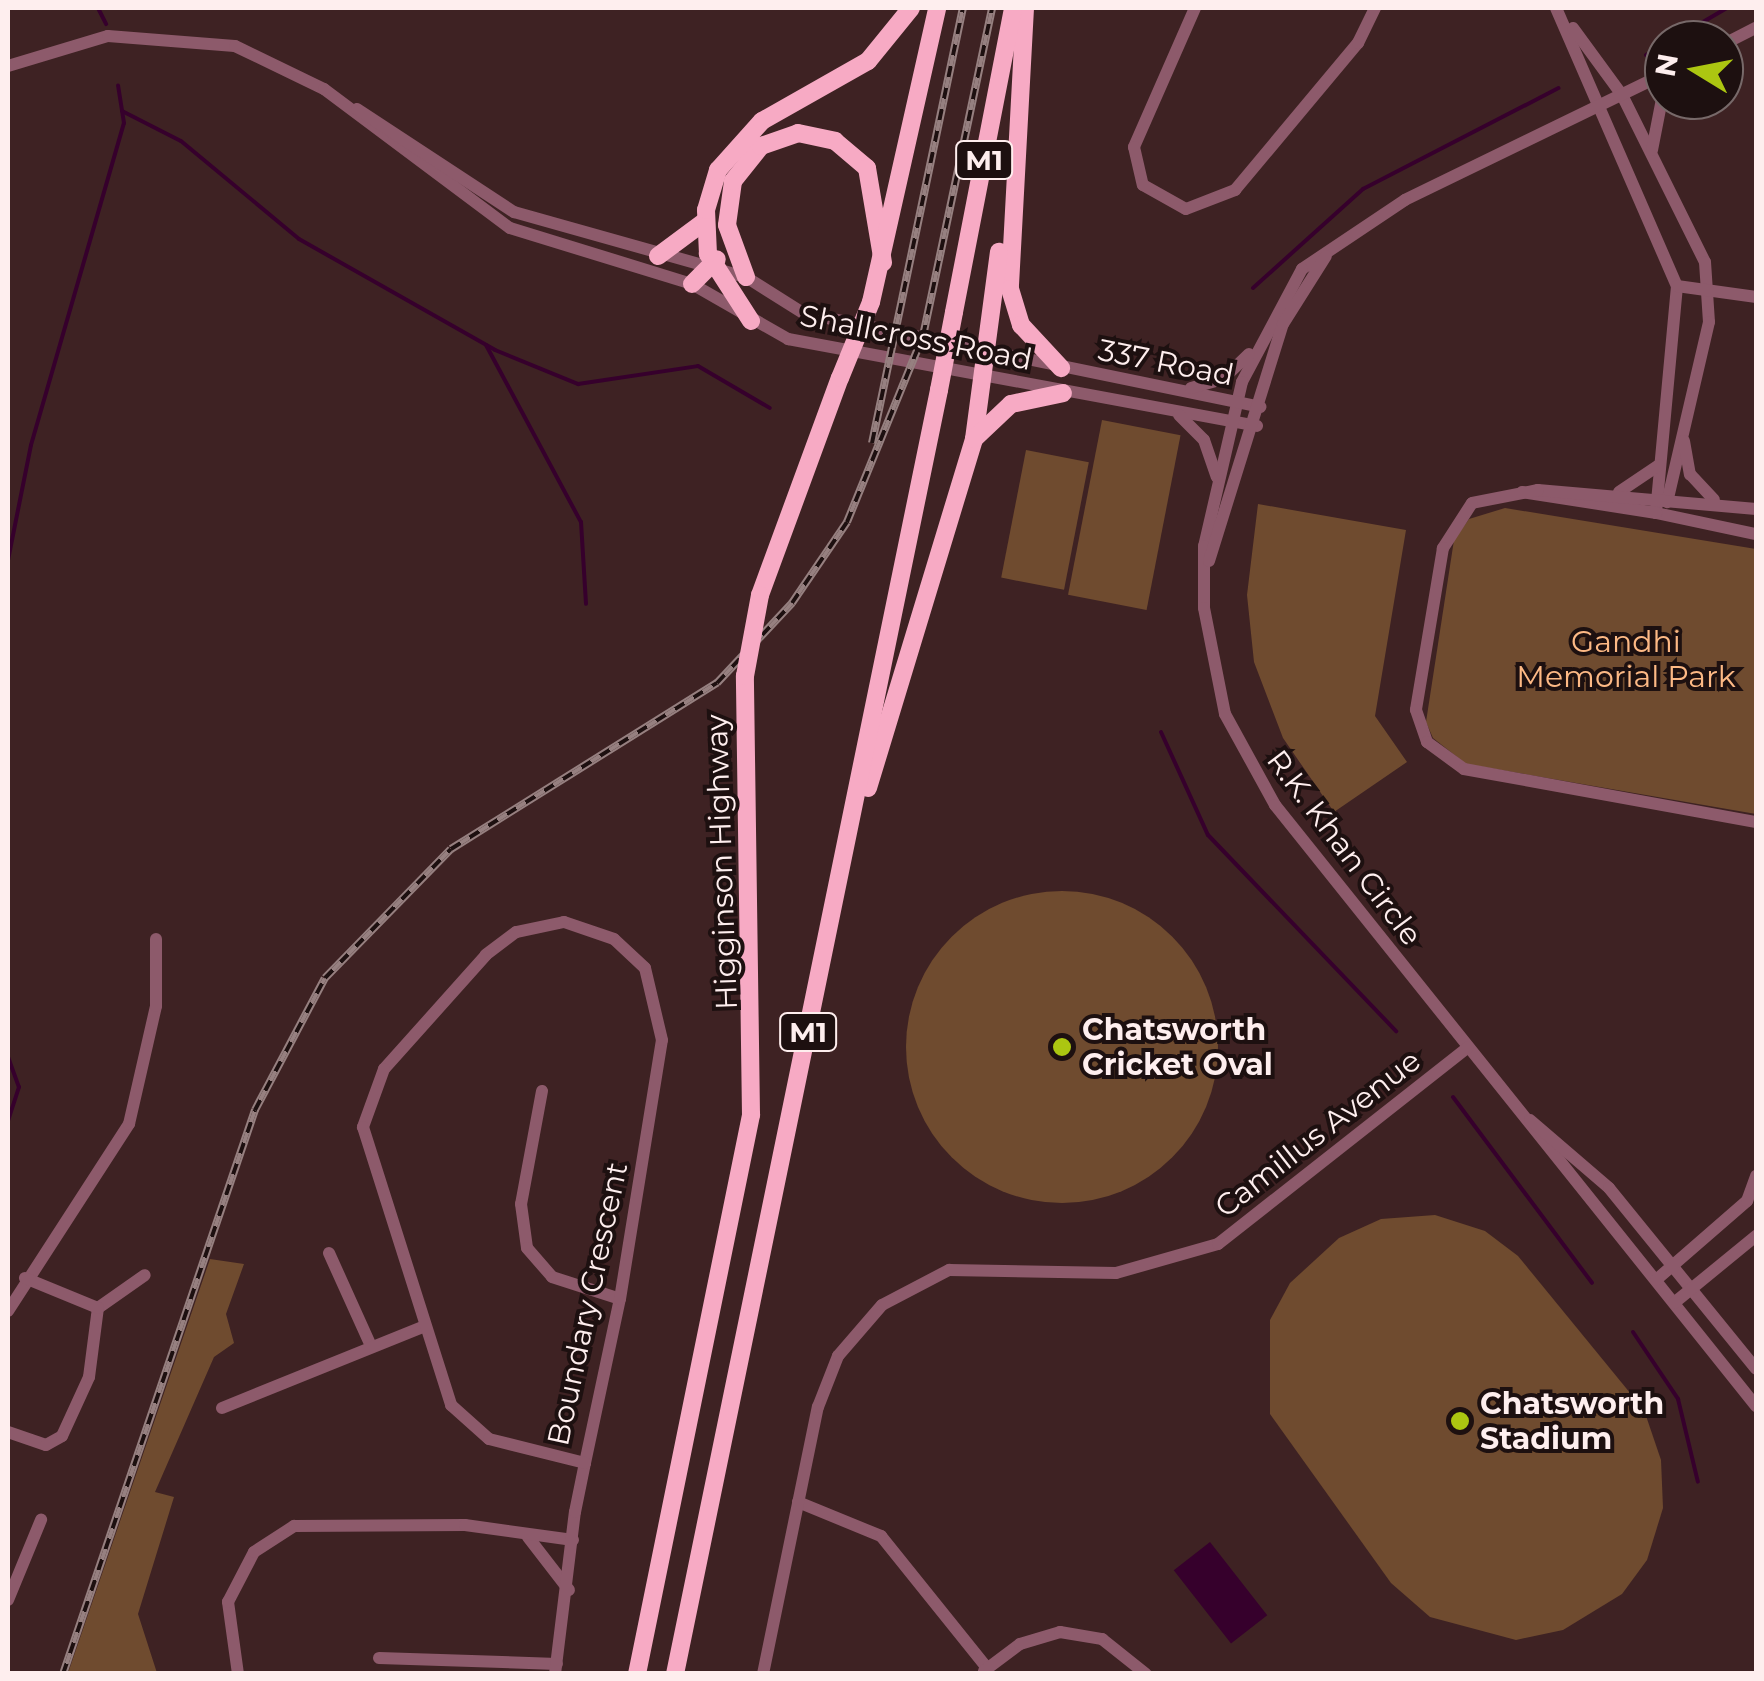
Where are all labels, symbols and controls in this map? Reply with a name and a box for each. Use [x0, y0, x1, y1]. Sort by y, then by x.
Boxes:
north arrow [1644, 20, 1744, 120]
text: N [1648, 51, 1685, 79]
road number: M1 [954, 137, 1014, 183]
street label: Shallcross Road [797, 298, 1035, 378]
street label: 337 Road [1095, 332, 1237, 394]
park label: Gandhi Memorial Park [1516, 624, 1736, 694]
street label: Higginson Highway [699, 714, 745, 1010]
street label: R.K. Khan Circle [1259, 743, 1429, 953]
road number: M1 [778, 1009, 838, 1055]
place label: Chatsworth Cricket Oval [1082, 1012, 1273, 1082]
marker: Chatsworth Cricket Oval [1051, 1036, 1073, 1058]
street label: Camillus Avenue [1208, 1043, 1428, 1225]
street label: Boundary Crescent [540, 1159, 636, 1449]
place label: Chatsworth Stadium [1480, 1386, 1664, 1456]
marker: Chatsworth Stadium [1449, 1410, 1471, 1432]

